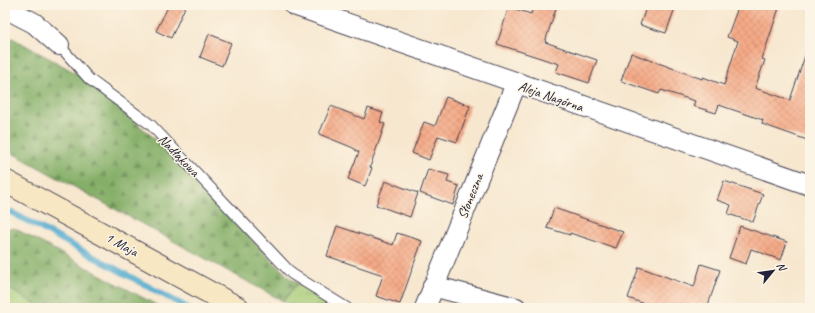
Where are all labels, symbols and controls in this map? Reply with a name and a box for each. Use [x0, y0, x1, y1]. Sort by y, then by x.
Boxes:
street label: Aleja Nagórna [516, 77, 586, 116]
street label: Nadłąkowa [154, 131, 204, 181]
street label: Słoneczna [454, 170, 488, 221]
street label: 1 Maja [103, 229, 142, 261]
north arrow [753, 251, 793, 291]
text: N [774, 260, 791, 274]

